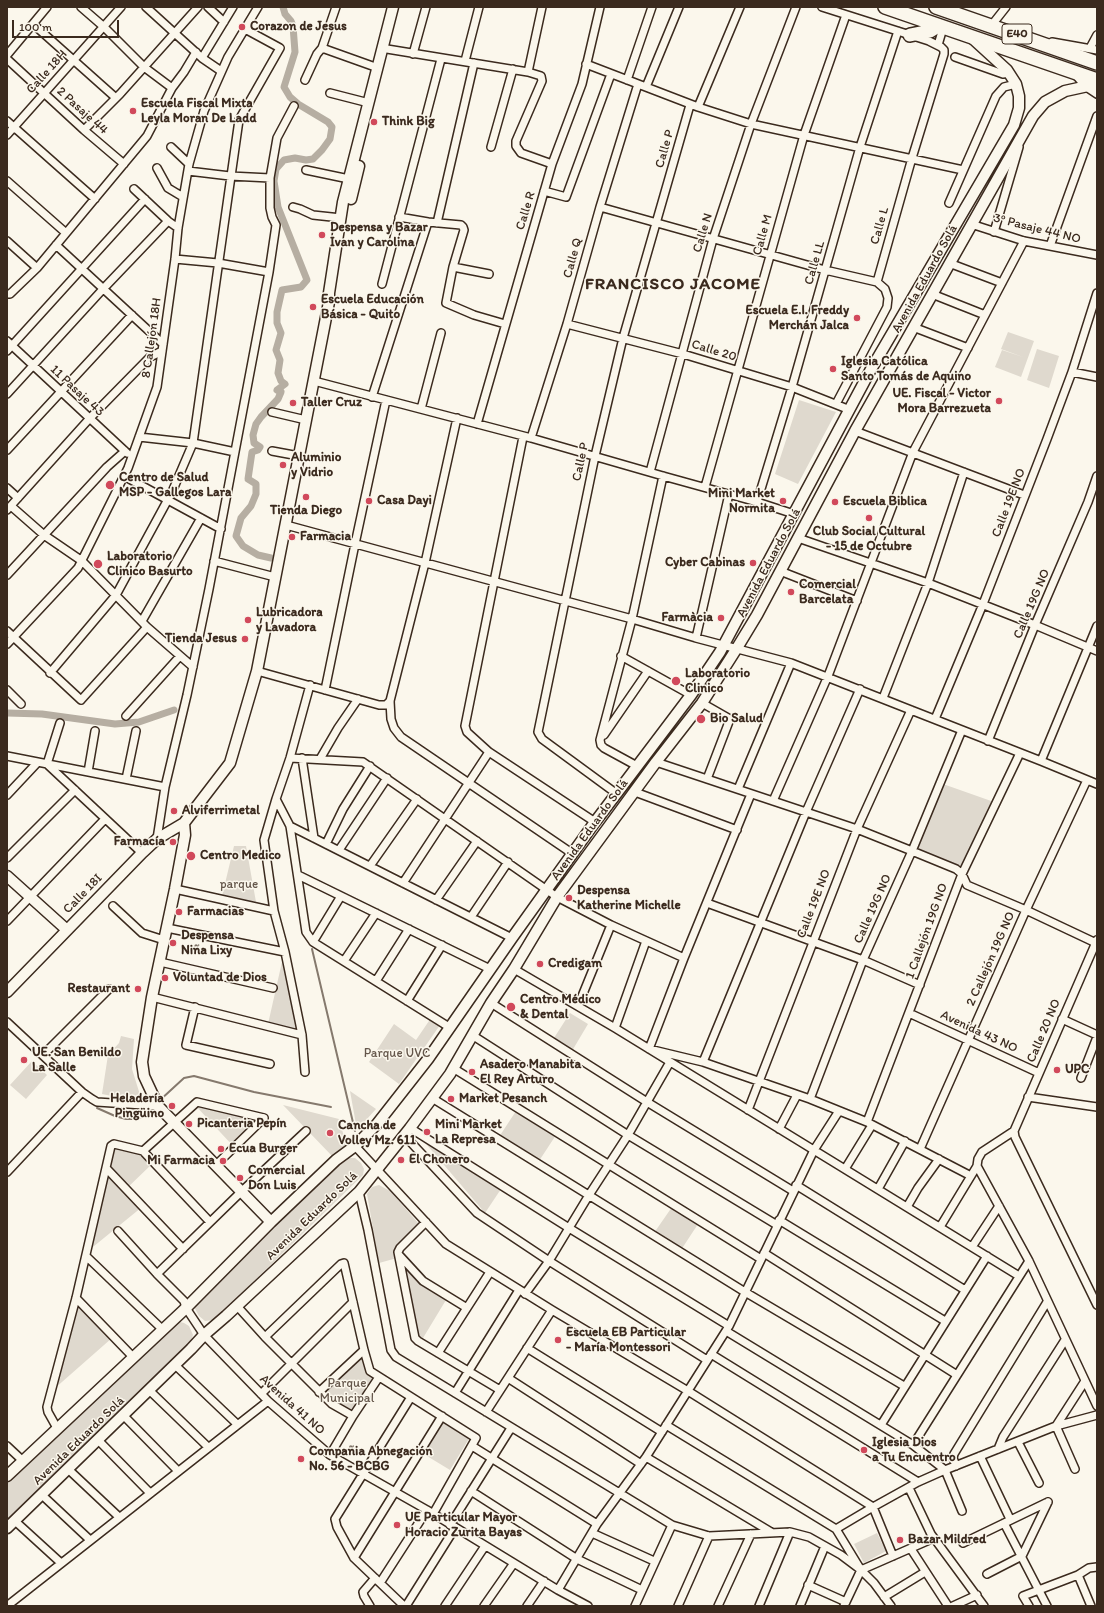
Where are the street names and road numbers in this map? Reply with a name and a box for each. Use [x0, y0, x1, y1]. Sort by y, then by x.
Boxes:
road number: E40 [1002, 24, 1032, 44]
street label: Calle 18H [23, 47, 71, 97]
street label: 2 Pasaje 44 [53, 84, 111, 138]
street label: Calle P [652, 128, 678, 170]
street label: Calle R [513, 190, 539, 232]
street label: Calle L [867, 206, 893, 246]
street label: Calle N [690, 211, 716, 255]
street label: 3º Pasaje 44 NO [992, 211, 1082, 247]
street label: Calle M [750, 213, 776, 257]
street label: Avenida Eduardo Solá [889, 222, 961, 336]
street label: Calle Q [560, 236, 586, 280]
street label: Calle LL [801, 239, 829, 287]
street label: 8 Callejón 18H [139, 297, 165, 379]
street label: Calle 20 [690, 337, 738, 365]
street label: 11 Pasaje 43 [47, 362, 107, 420]
street label: Calle P [569, 441, 593, 483]
street label: Calle 19E NO [989, 466, 1029, 540]
street label: Avenida Eduardo Solá [734, 506, 804, 620]
street label: Calle 19G NO [1010, 567, 1054, 641]
street label: Avenida Eduardo Solá [548, 776, 632, 884]
street label: Calle 19E NO [794, 867, 834, 941]
street label: Calle 18I [60, 871, 106, 917]
street label: Calle 19G NO [851, 872, 895, 946]
street label: 1 Callejón 19G NO [902, 881, 952, 981]
street label: 2 Callejón 19G NO [963, 909, 1019, 1009]
street label: Calle 20 NO [1024, 997, 1064, 1065]
street label: Avenida 43 NO [938, 1007, 1020, 1057]
street label: Avenida Eduardo Solá [263, 1168, 361, 1264]
street label: Avenida 41 NO [256, 1372, 328, 1438]
street label: Avenida Eduardo Solá [30, 1393, 128, 1489]

